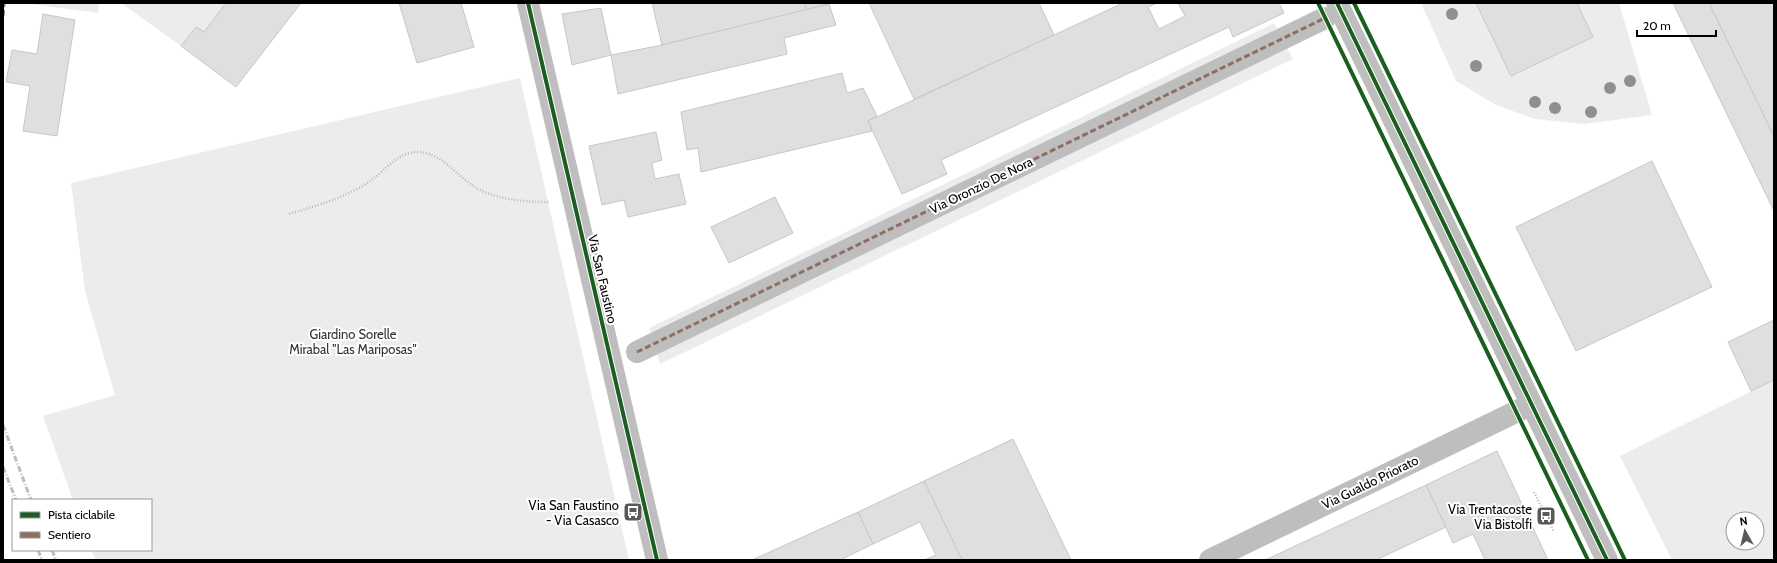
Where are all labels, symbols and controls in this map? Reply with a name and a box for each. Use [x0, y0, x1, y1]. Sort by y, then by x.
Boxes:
scale bar [1637, 12, 1716, 38]
text: 20 m [1643, 18, 1671, 33]
street label: Via Oronzio De Nora [927, 153, 1036, 217]
street label: Via San Faustino [585, 233, 621, 325]
park label: Giardino Sorelle Mirabal "Las Mariposas" [289, 326, 417, 357]
street label: Via Gualdo Priorato [1319, 452, 1421, 512]
place label: Via San Faustino - Via Casasco [529, 497, 619, 528]
legend [12, 499, 152, 551]
bus stop icon: Via San Faustino - Via Casasco [622, 501, 644, 523]
place label: Via Trentacoste Via Bistolfi [1448, 501, 1532, 532]
bus stop icon: Via Trentacoste Via Bistolfi [1535, 505, 1557, 527]
text: Pista ciclabile [48, 507, 115, 522]
north arrow [1725, 511, 1765, 551]
text: N [1739, 514, 1748, 529]
text: Sentiero [48, 527, 91, 542]

